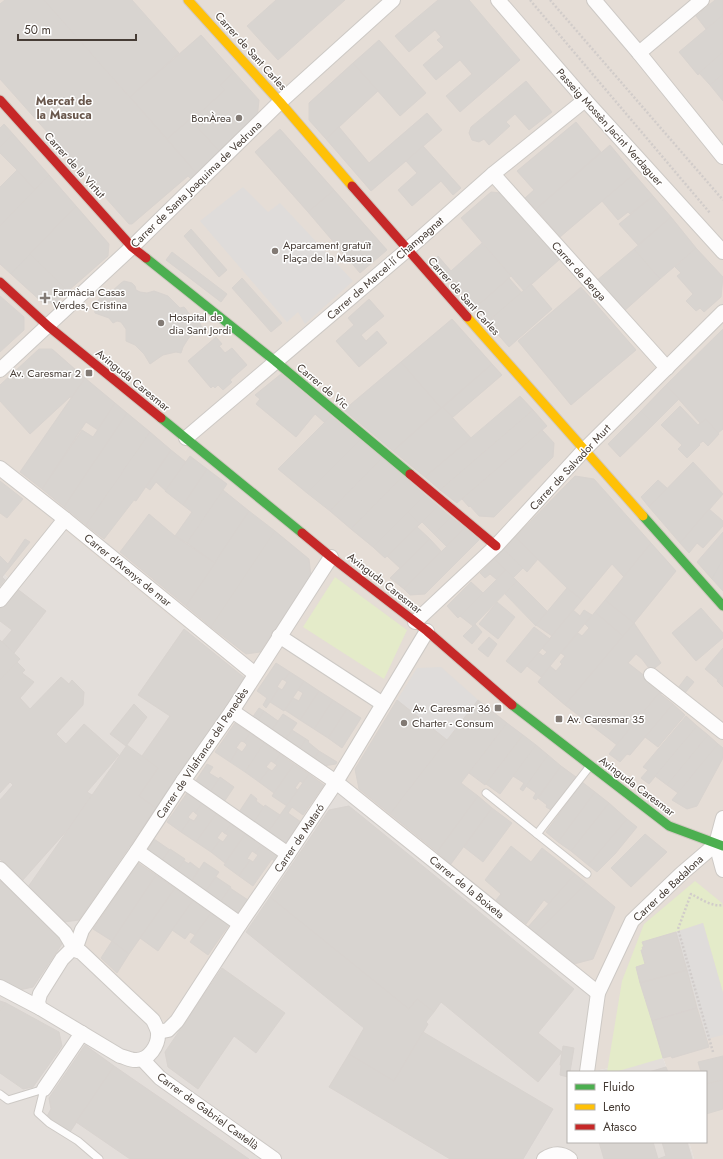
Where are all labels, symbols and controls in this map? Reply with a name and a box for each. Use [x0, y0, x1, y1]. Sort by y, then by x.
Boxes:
street label: Carrer de Sant Carles [211, 8, 291, 94]
scale bar [18, 16, 136, 42]
text: 50 m [24, 21, 51, 39]
street label: Passeig Mossèn Jacint Verdaguer [553, 65, 667, 189]
district label: Mercat de la Masuca [36, 92, 92, 124]
place label: BonÀrea [191, 110, 231, 126]
marker: BonÀrea [234, 113, 244, 123]
street label: Carrer de Santa Joaquima de Vedruna [127, 117, 265, 251]
street label: Carrer de la Virtut [41, 128, 109, 202]
street label: Carrer de Marcel·lí Champagnat [323, 212, 447, 323]
place label: Aparcament gratuït Plaça de la Masuca [283, 237, 372, 266]
street label: Carrer de Berga [548, 238, 610, 304]
marker: Aparcament gratuït Plaça de la Masuca [270, 246, 280, 256]
street label: Carrer de Sant Carles [424, 253, 504, 339]
place label: Farmàcia Casas Verdes, Cristina [53, 284, 127, 313]
marker: Farmàcia Casas Verdes, Cristina [40, 293, 50, 303]
place label: Hospital de dia Sant Jordi [169, 309, 231, 338]
marker: Hospital de dia Sant Jordi [156, 318, 166, 328]
street label: Avinguda Caresmar [92, 345, 174, 415]
street label: Carrer de Vic [294, 359, 352, 413]
place label: Av. Caresmar 2 [10, 365, 81, 381]
marker: Av. Caresmar 2 [84, 368, 94, 378]
street label: Carrer de Salvador Murt [526, 420, 614, 514]
street label: Carrer d'Arenys de mar [81, 530, 175, 610]
street label: Avinguda Caresmar [344, 549, 426, 618]
street label: Carrer de Vilafranca del Penedès [152, 684, 252, 822]
place label: Av. Caresmar 36 [413, 700, 490, 716]
marker: Av. Caresmar 36 [493, 703, 503, 713]
place label: Av. Caresmar 35 [567, 711, 644, 727]
marker: Av. Caresmar 35 [554, 714, 564, 724]
place label: Charter - Consum [412, 715, 493, 731]
marker: Charter - Consum [399, 718, 409, 728]
street label: Avinguda Caresmar [596, 752, 678, 820]
street label: Carrer de Mataró [270, 800, 328, 876]
street label: Carrer de Badalona [629, 851, 707, 925]
street label: Carrer de la Boixeta [426, 852, 508, 922]
street label: Carrer de Gabriel Castellà [154, 1069, 262, 1153]
legend [567, 1071, 707, 1143]
text: Fluido [603, 1078, 635, 1096]
text: Lento [603, 1098, 631, 1116]
text: Atasco [603, 1118, 637, 1136]

